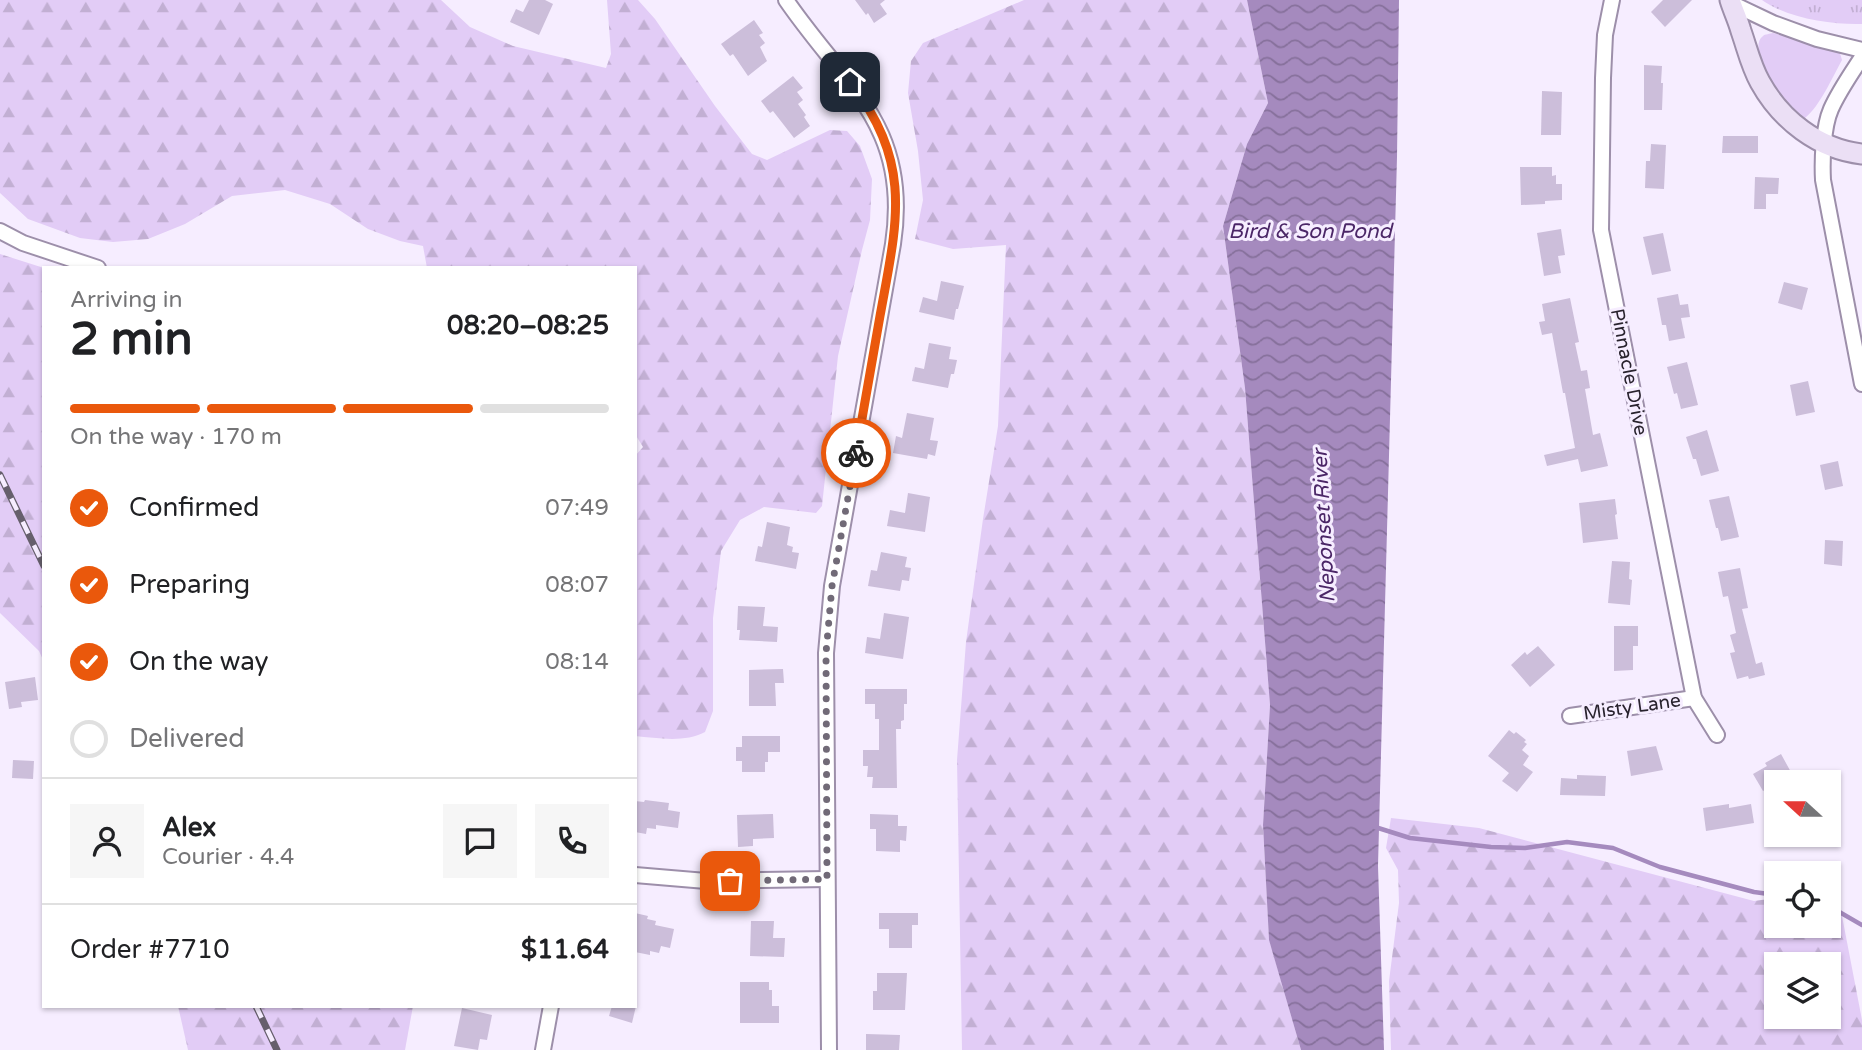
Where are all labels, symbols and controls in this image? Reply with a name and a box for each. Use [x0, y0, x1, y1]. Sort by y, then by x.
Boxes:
pin [820, 52, 880, 112]
icon: home [831, 63, 869, 101]
water label: Bird & Son Pond [1228, 219, 1394, 244]
text: Arriving in [70, 286, 183, 314]
street label: Pinnacle Drive [1606, 307, 1652, 437]
text: 08:20–08:25 [447, 310, 609, 341]
text: 2 min [70, 312, 193, 367]
courier [821, 418, 891, 488]
text: On the way · 170 m [70, 423, 282, 451]
icon: bike [837, 434, 875, 472]
water label: Neponset River [1307, 446, 1341, 603]
icon: check [70, 489, 108, 527]
text: Confirmed [129, 492, 259, 523]
text: 07:49 [545, 494, 609, 522]
icon: check [70, 566, 108, 604]
text: Preparing [129, 569, 250, 600]
text: 08:07 [545, 571, 609, 599]
icon: check [70, 643, 108, 681]
text: On the way [129, 646, 269, 677]
text: 08:14 [545, 648, 609, 676]
street label: Misty Lane [1582, 689, 1682, 725]
text: Delivered [129, 723, 245, 754]
north arrow [1764, 770, 1841, 847]
map controls [1764, 770, 1841, 1029]
button: person [70, 804, 144, 878]
button: chat [443, 804, 517, 878]
button: phone [535, 804, 609, 878]
text: Alex [162, 812, 216, 843]
text: Courier · 4.4 [162, 843, 294, 871]
pin [700, 851, 760, 911]
button: locate [1764, 861, 1841, 938]
icon: bag [711, 862, 749, 900]
text: Order #7710 [70, 934, 230, 965]
text: $11.64 [521, 934, 609, 965]
button: layers [1764, 952, 1841, 1029]

